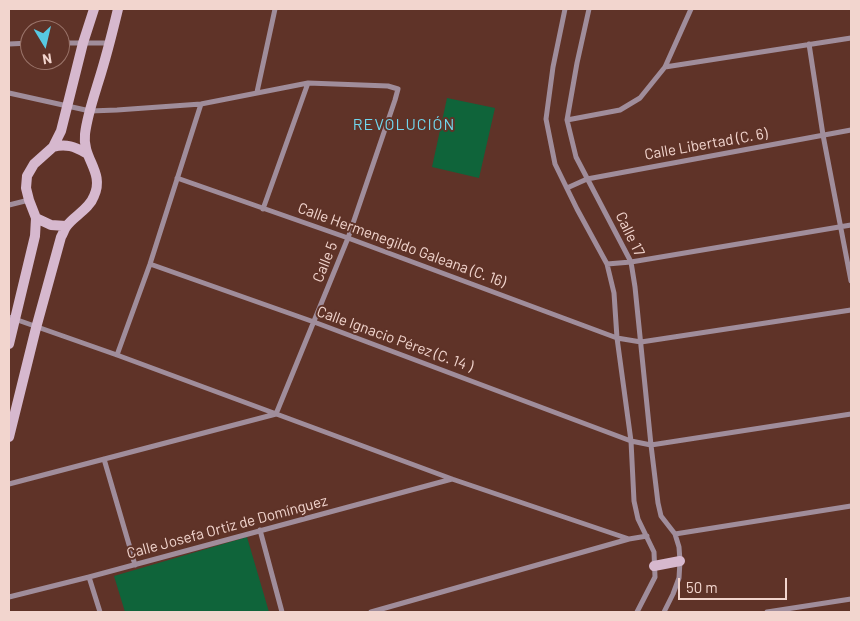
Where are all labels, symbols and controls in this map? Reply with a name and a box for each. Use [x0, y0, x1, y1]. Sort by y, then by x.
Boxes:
north arrow [20, 20, 70, 70]
text: N [41, 50, 53, 68]
district label: REVOLUCIÓN [351, 115, 457, 135]
street label: Calle Libertad (C. 6) [643, 124, 769, 164]
street label: Calle Hermenegildo Galeana (C. 16) [295, 199, 509, 291]
street label: Calle 17 [612, 209, 648, 259]
street label: Calle 5 [309, 239, 341, 285]
street label: Calle Ignacio Pérez (C. 14 ) [314, 302, 476, 376]
street label: Calle Josefa Ortiz de Domínguez [125, 491, 329, 563]
scale bar [680, 568, 789, 600]
text: 50 m [686, 578, 718, 596]

